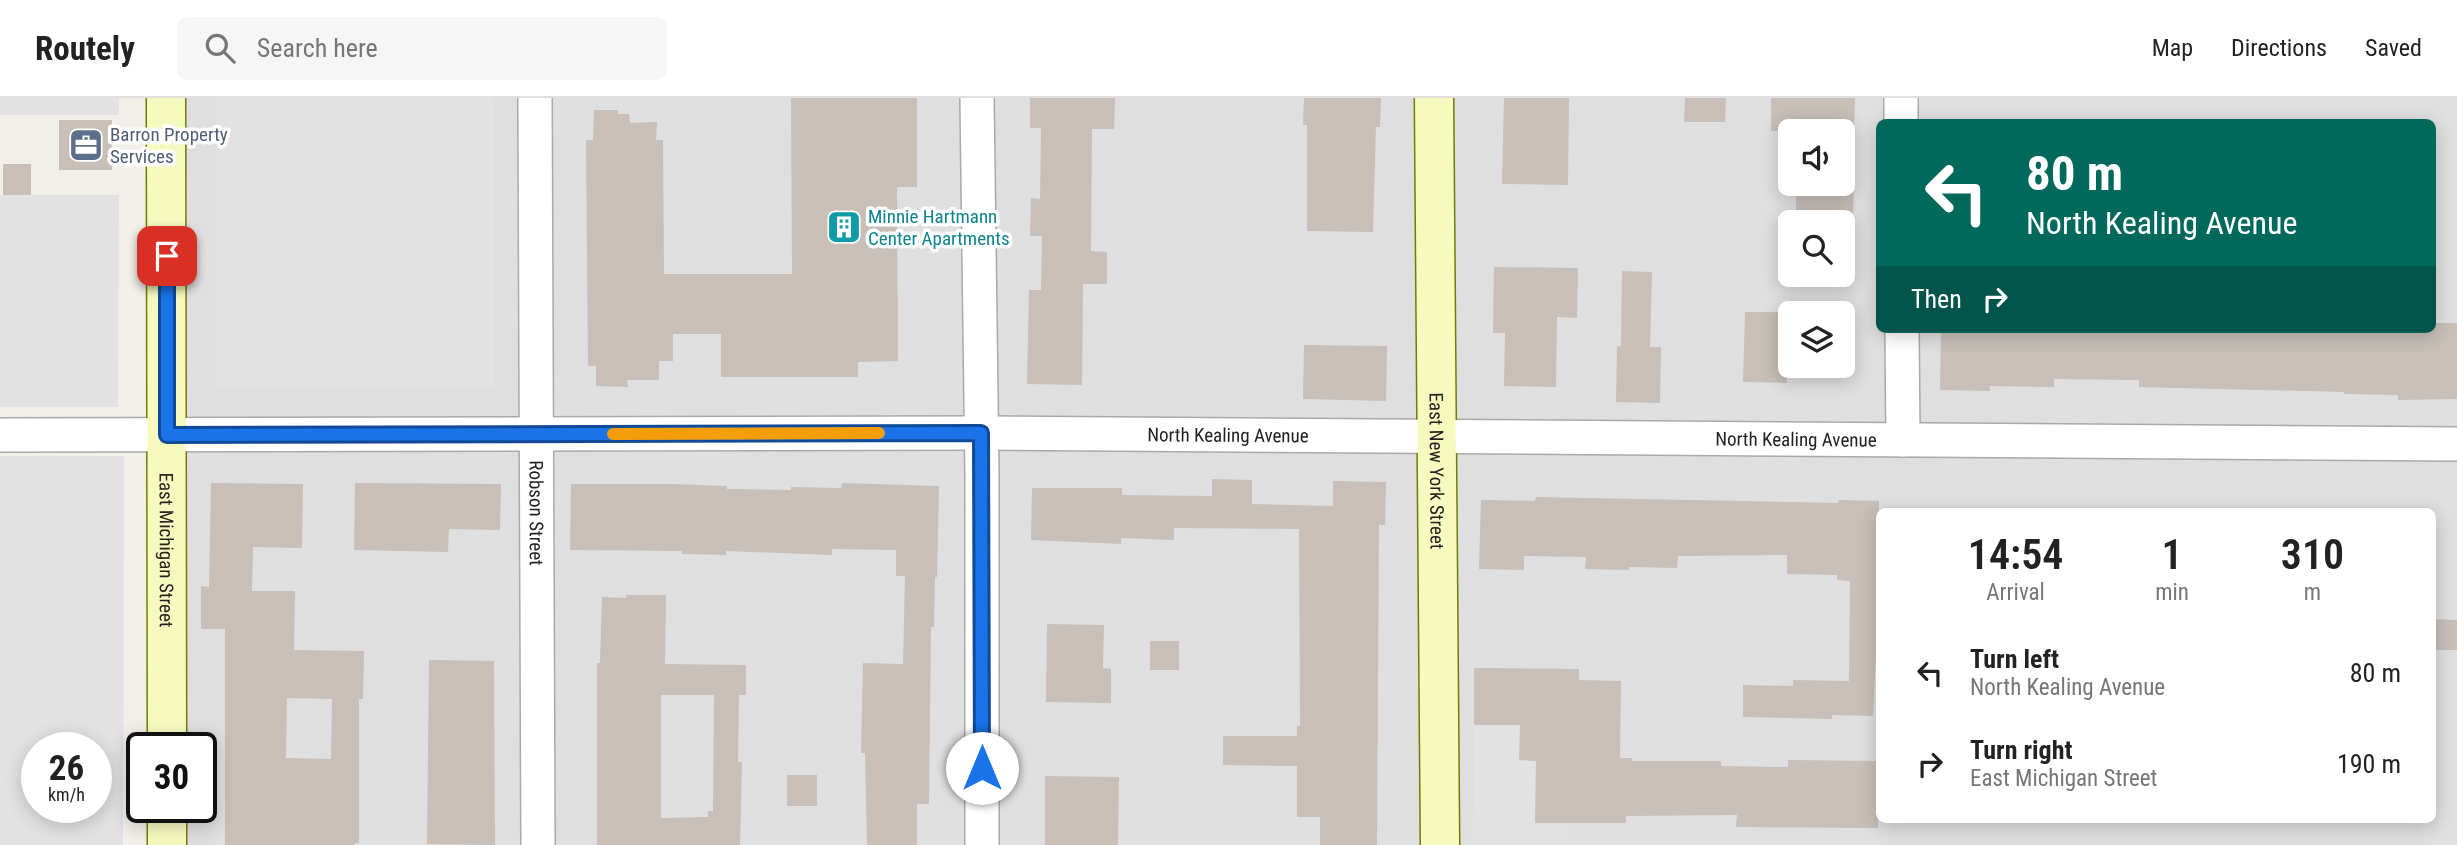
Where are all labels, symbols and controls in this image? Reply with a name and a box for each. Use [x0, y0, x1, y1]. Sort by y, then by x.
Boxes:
search box [177, 17, 667, 80]
text: Routely [35, 29, 135, 68]
icon: search [201, 29, 239, 67]
text: Search here [257, 33, 378, 63]
text: Map [2152, 34, 2193, 62]
text: Directions [2231, 34, 2327, 62]
text: Saved [2365, 34, 2422, 62]
map controls [1778, 119, 1855, 378]
button: sound [1778, 119, 1855, 196]
place label: Barron Property Services [110, 123, 228, 168]
office icon: Barron Property Services [67, 126, 105, 164]
text: 80 m [2026, 145, 2123, 202]
icon: left [1911, 147, 2002, 238]
text: North Kealing Avenue [2026, 204, 2298, 242]
place label: Minnie Hartmann Center Apartments [868, 205, 1010, 250]
building icon: Minnie Hartmann Center Apartments [825, 208, 863, 246]
button: search [1778, 210, 1855, 287]
pin [137, 226, 197, 286]
icon: arrive [148, 237, 186, 275]
icon: right [1976, 280, 2014, 318]
text: Then [1911, 284, 1962, 314]
button: layers [1778, 301, 1855, 378]
street label: East New York Street [1425, 392, 1449, 550]
street label: North Kealing Avenue [1147, 423, 1309, 447]
street label: North Kealing Avenue [1715, 427, 1877, 451]
street label: Robson Street [525, 460, 548, 566]
street label: East Michigan Street [155, 473, 178, 627]
text: 14:54 [1968, 530, 2063, 579]
text: 1 [2162, 530, 2183, 579]
text: 310 [2281, 530, 2344, 579]
text: Arrival [1986, 579, 2045, 606]
text: min [2155, 579, 2189, 606]
text: m [2304, 579, 2321, 606]
text: Turn left [1970, 644, 2059, 674]
icon: left [1911, 654, 1949, 692]
text: 80 m [2350, 658, 2401, 688]
text: North Kealing Avenue [1970, 674, 2165, 701]
position arrow [945, 731, 1019, 805]
speed limit sign: 30 [126, 732, 217, 823]
text: Turn right [1970, 735, 2072, 765]
icon: right [1911, 745, 1949, 783]
text: 26 [49, 748, 84, 789]
text: 190 m [2337, 749, 2401, 779]
text: East Michigan Street [1970, 765, 2157, 792]
text: km/h [48, 784, 85, 805]

